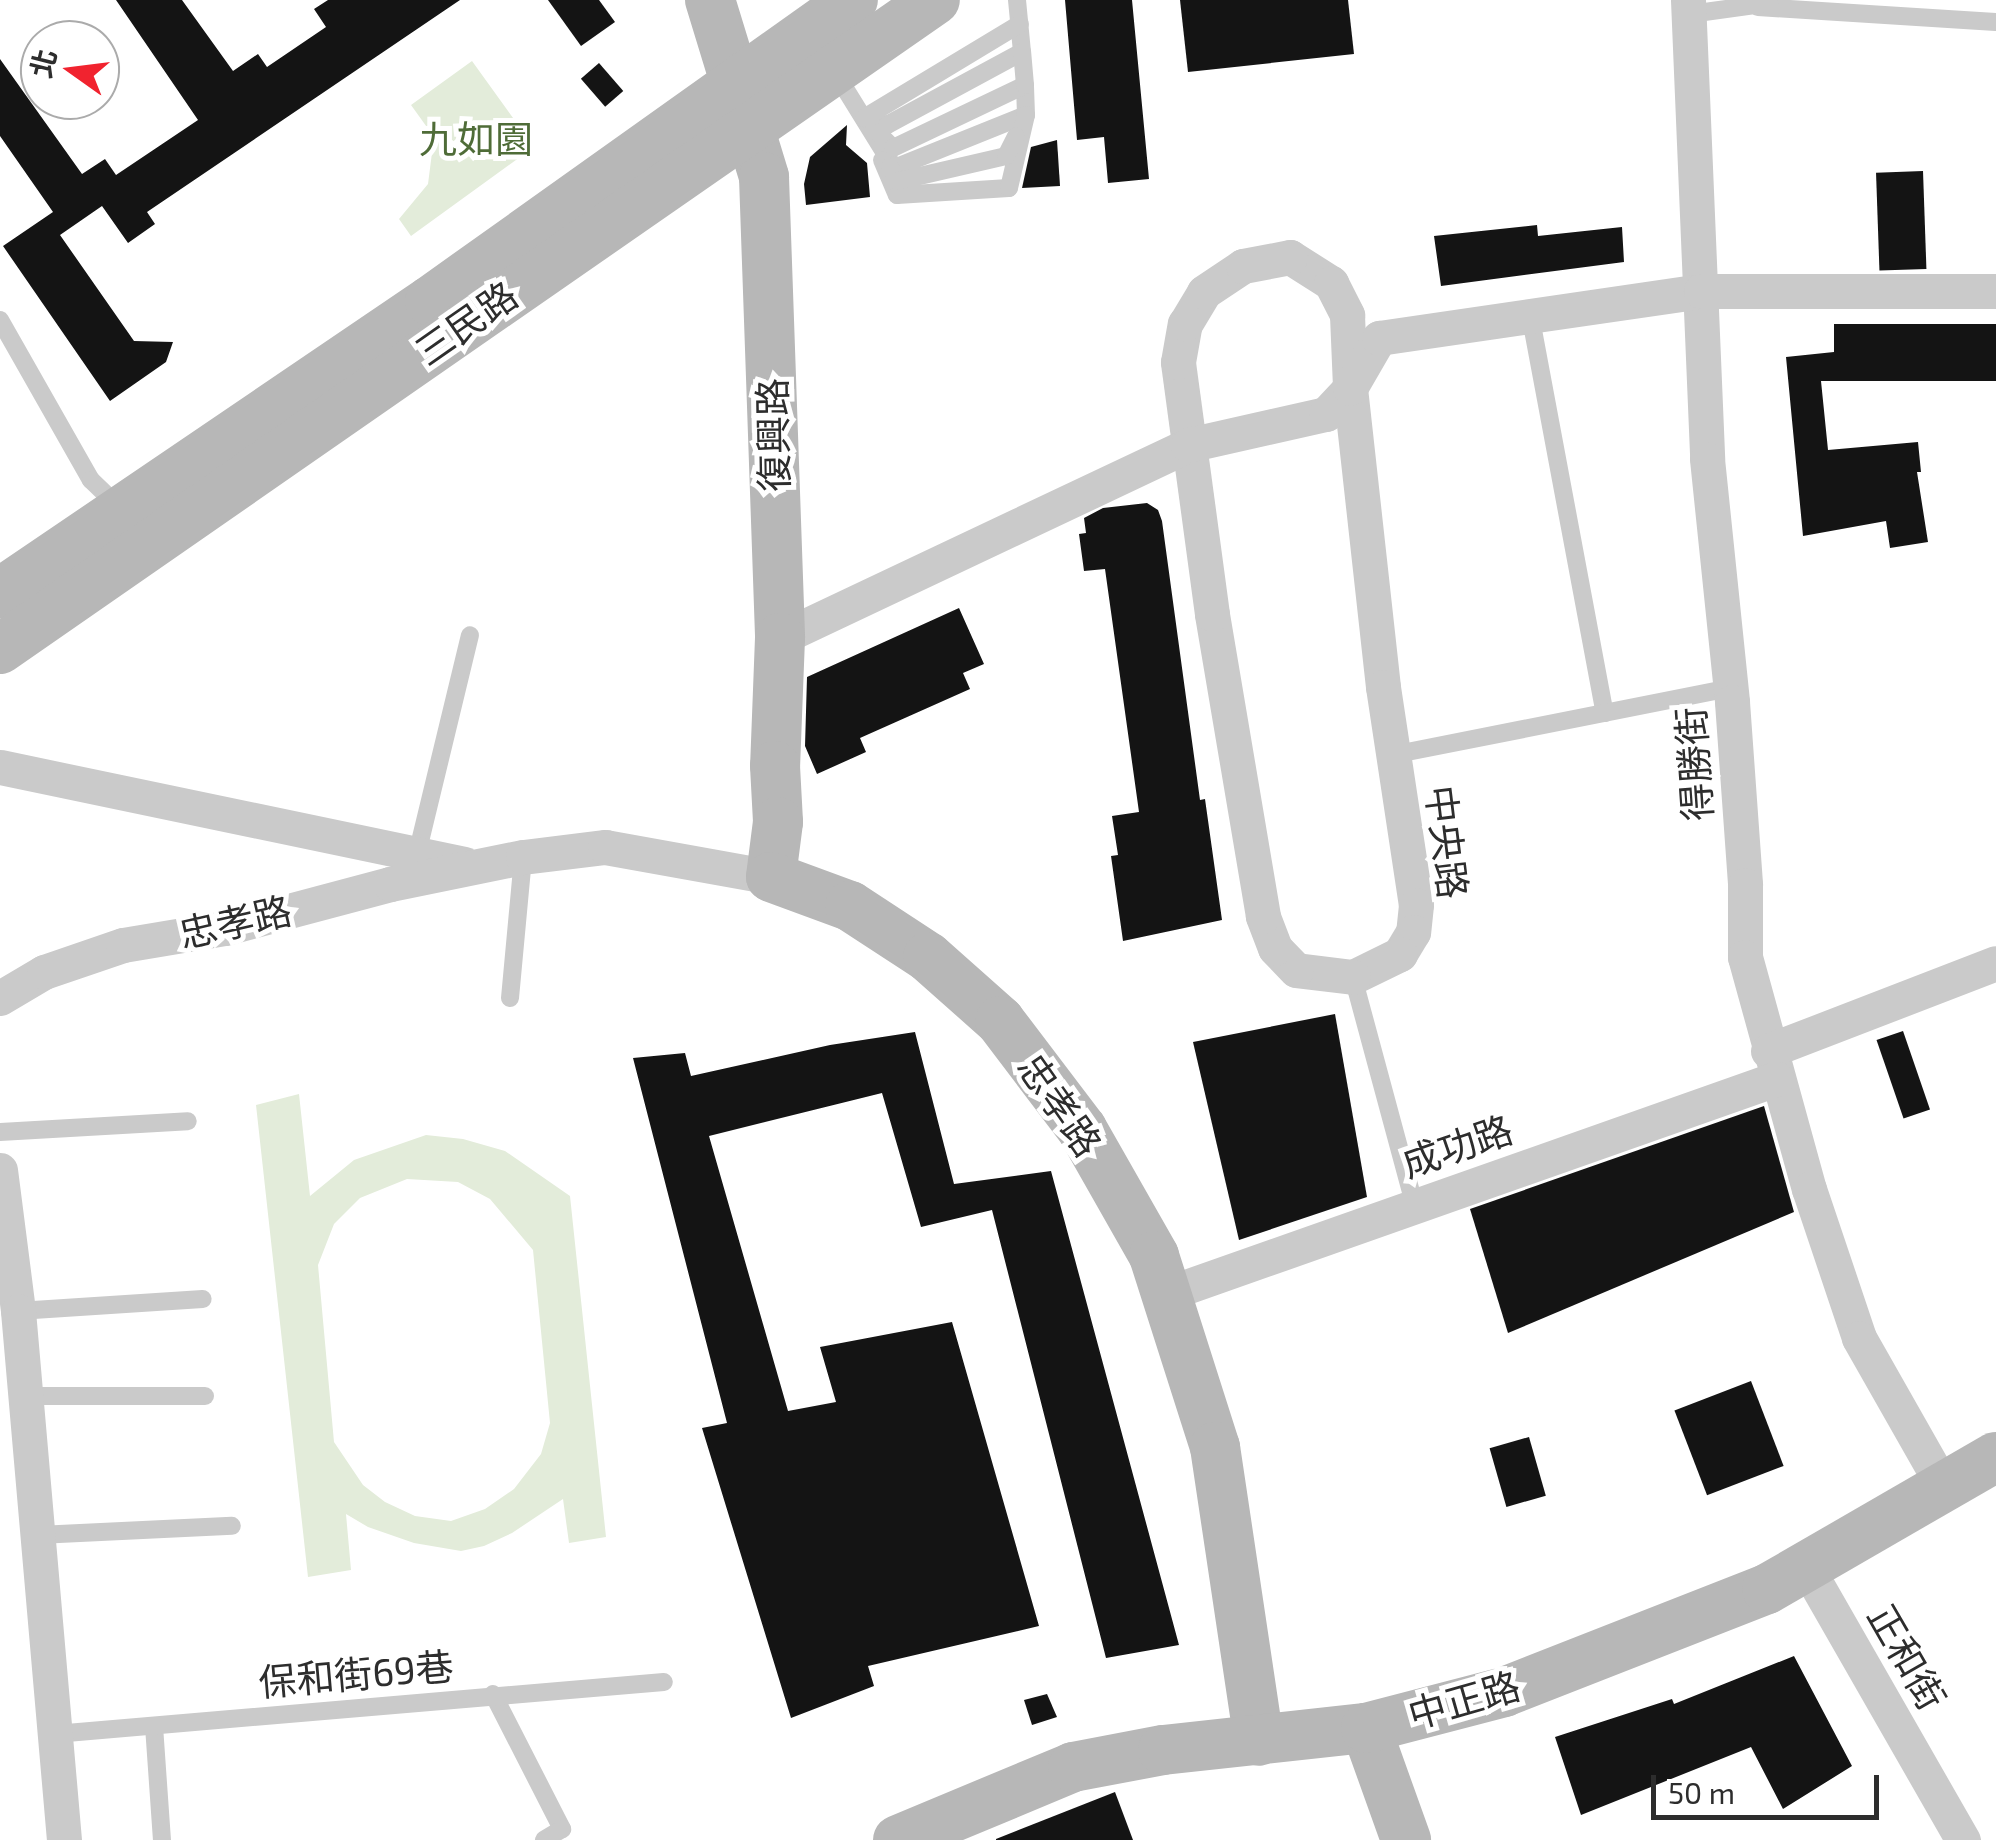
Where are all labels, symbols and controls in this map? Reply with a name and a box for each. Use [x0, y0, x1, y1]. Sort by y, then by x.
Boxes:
north arrow [20, 20, 120, 120]
text: 北 [23, 46, 63, 81]
park label: 九如園 [419, 116, 533, 162]
street label: 三民路 [406, 272, 526, 374]
street label: 復興路 [749, 378, 797, 492]
street label: 得勝街 [1667, 706, 1721, 822]
street label: 中央路 [1417, 783, 1477, 901]
street label: 忠孝路 [174, 887, 296, 957]
street label: 忠孝路 [1009, 1045, 1111, 1165]
street label: 成功路 [1396, 1106, 1518, 1186]
street label: 正和街 [1859, 1596, 1955, 1718]
street label: 保和街69巷 [257, 1643, 455, 1705]
street label: 中正路 [1403, 1662, 1525, 1738]
scale bar [1656, 1755, 1884, 1817]
text: 50 m [1668, 1774, 1735, 1810]

